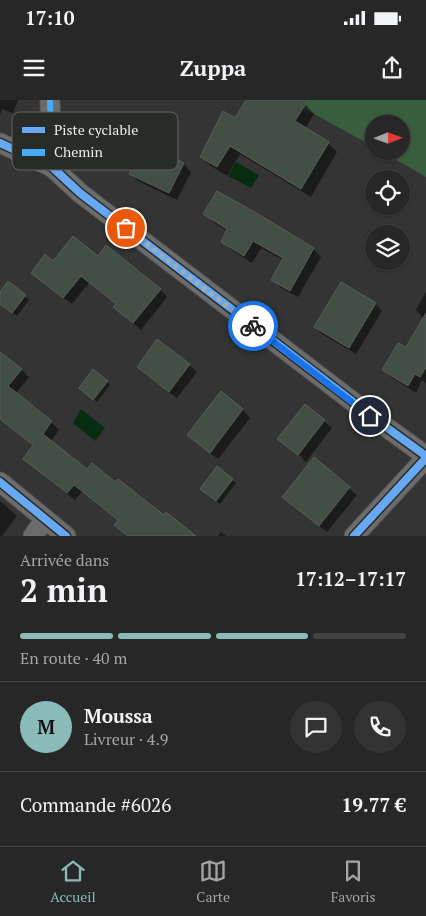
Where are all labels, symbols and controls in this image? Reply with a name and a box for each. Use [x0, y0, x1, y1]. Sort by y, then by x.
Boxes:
text: 17:10 [25, 5, 74, 30]
text: Zuppa [180, 53, 246, 82]
icon: menu [20, 54, 48, 82]
icon: share [378, 54, 406, 82]
legend [12, 112, 178, 170]
north arrow [365, 115, 410, 160]
map controls [365, 115, 410, 270]
text: Piste cyclable [54, 120, 138, 139]
text: Chemin [54, 142, 104, 161]
button: locate [365, 170, 410, 215]
pin [105, 207, 147, 249]
icon: bag [112, 214, 140, 242]
button: layers [365, 225, 410, 270]
courier [228, 301, 278, 351]
icon: bike [239, 312, 267, 340]
pin [349, 395, 391, 437]
icon: home [356, 402, 384, 430]
text: Arrivée dans [20, 549, 109, 571]
text: 17:12–17:17 [295, 566, 406, 591]
text: 2 min [20, 569, 108, 611]
text: En route · 40 m [20, 647, 127, 669]
button: chat [290, 701, 342, 753]
button: phone [354, 701, 406, 753]
text: Moussa [84, 703, 153, 728]
text: M [37, 714, 55, 739]
text: Livreur · 4.9 [84, 728, 168, 750]
text: Commande #6026 [20, 792, 171, 817]
text: 19.77 € [342, 792, 406, 817]
tab: Accueil [50, 857, 96, 906]
tab: Carte [196, 857, 230, 906]
tab: Favoris [331, 857, 376, 906]

